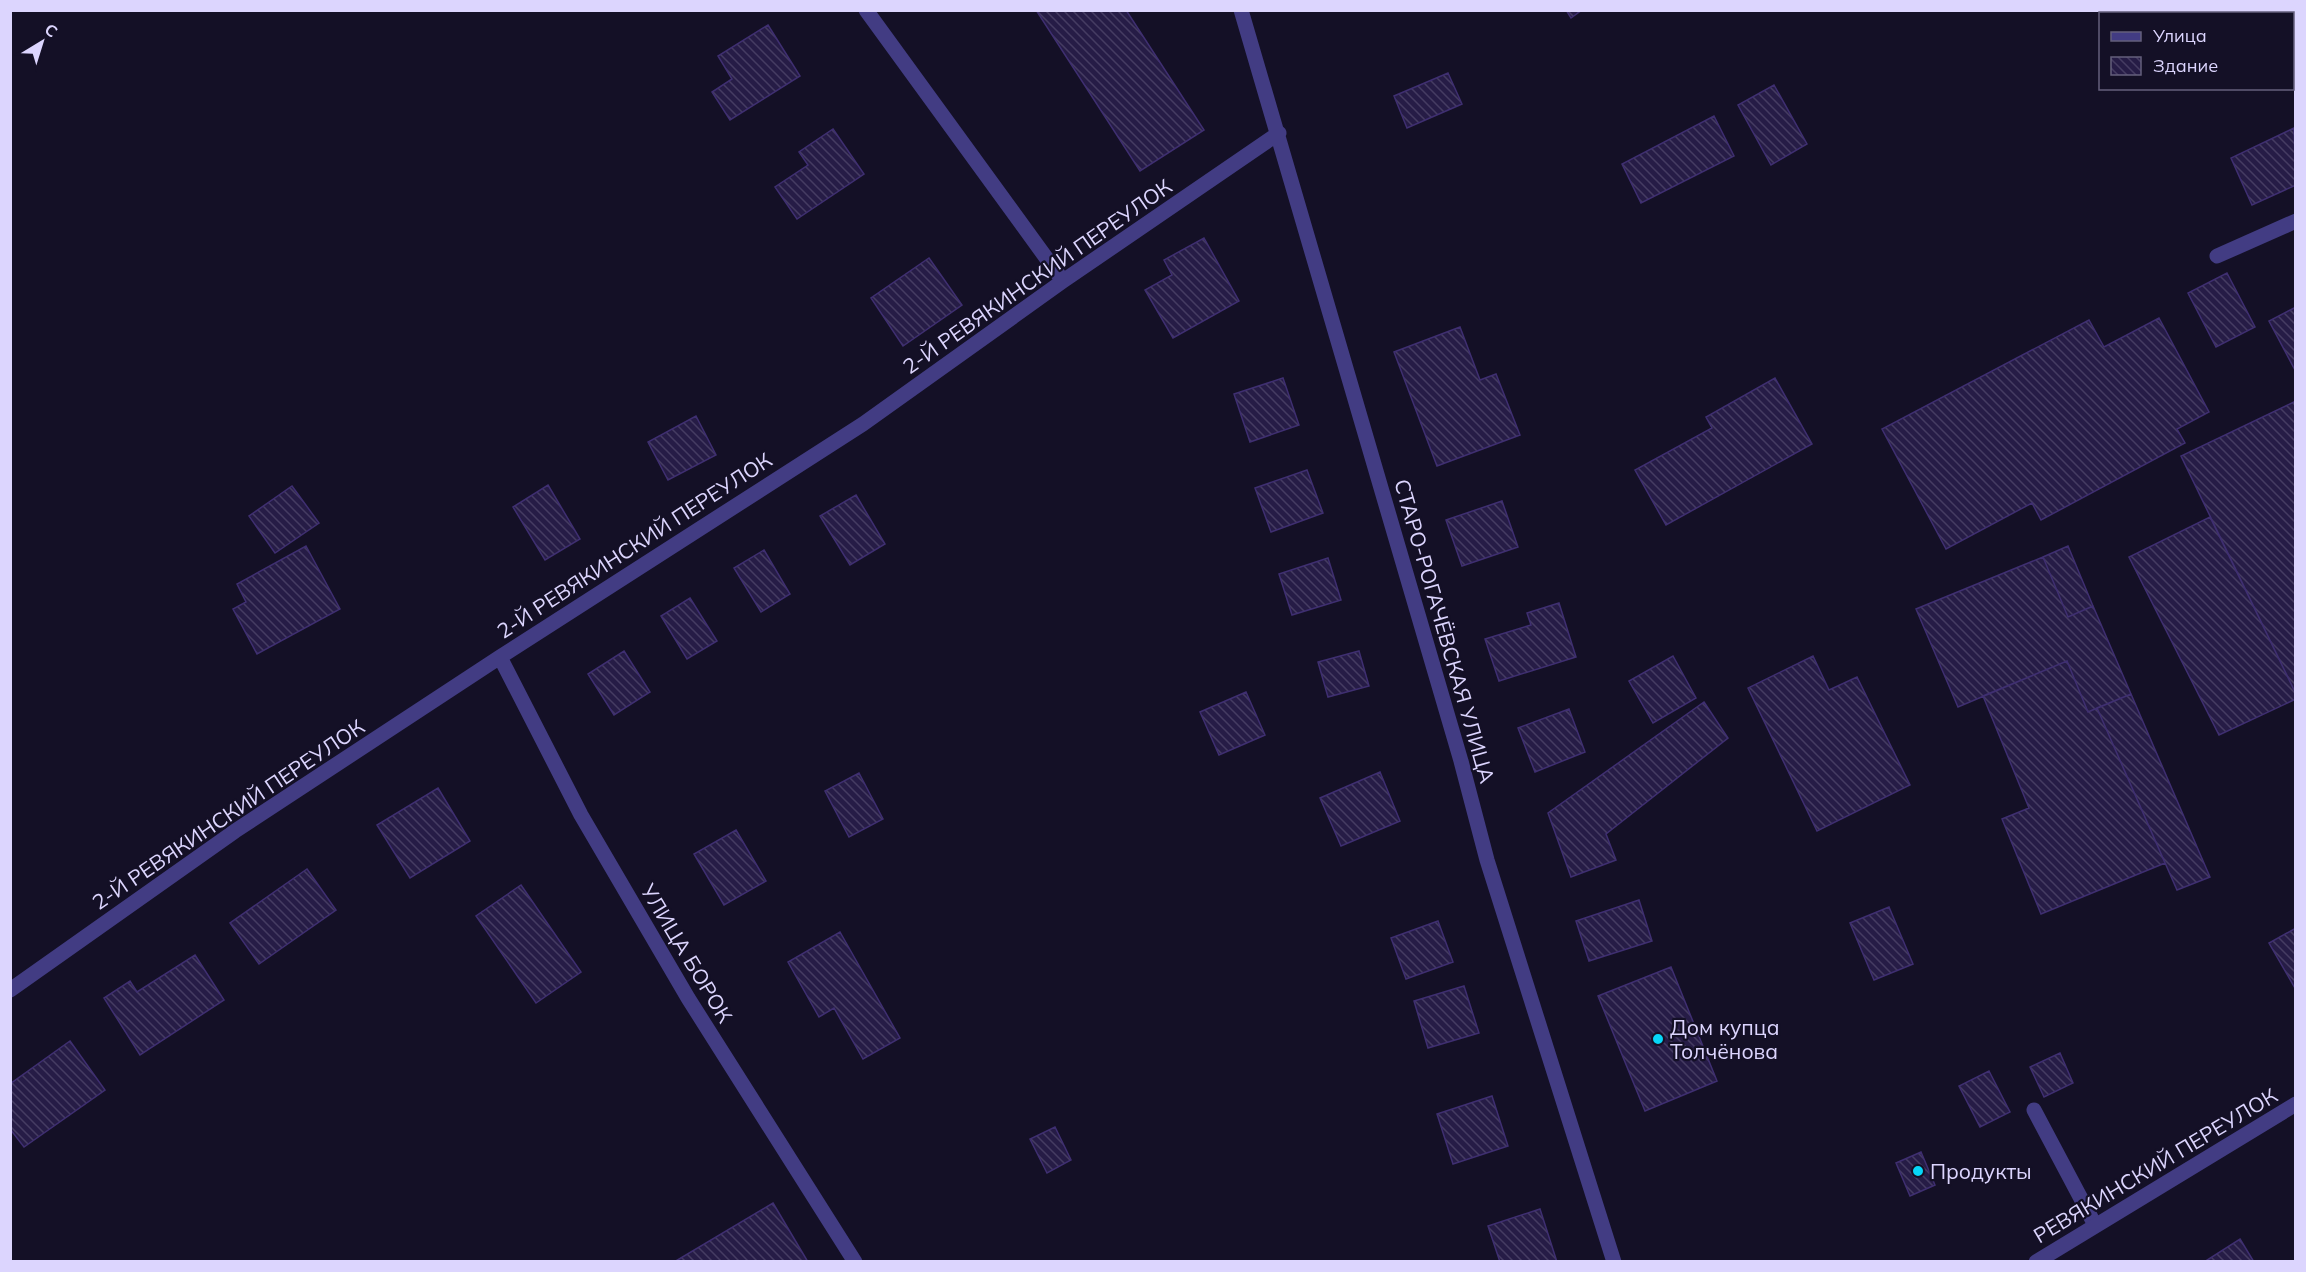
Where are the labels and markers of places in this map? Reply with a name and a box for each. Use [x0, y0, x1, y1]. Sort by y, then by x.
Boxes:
place label: Дом купца Толчёнова [1670, 1014, 1779, 1064]
marker: Дом купца Толчёнова [1651, 1032, 1665, 1046]
place label: Продукты [1930, 1158, 2032, 1184]
marker: Продукты [1911, 1164, 1925, 1178]

